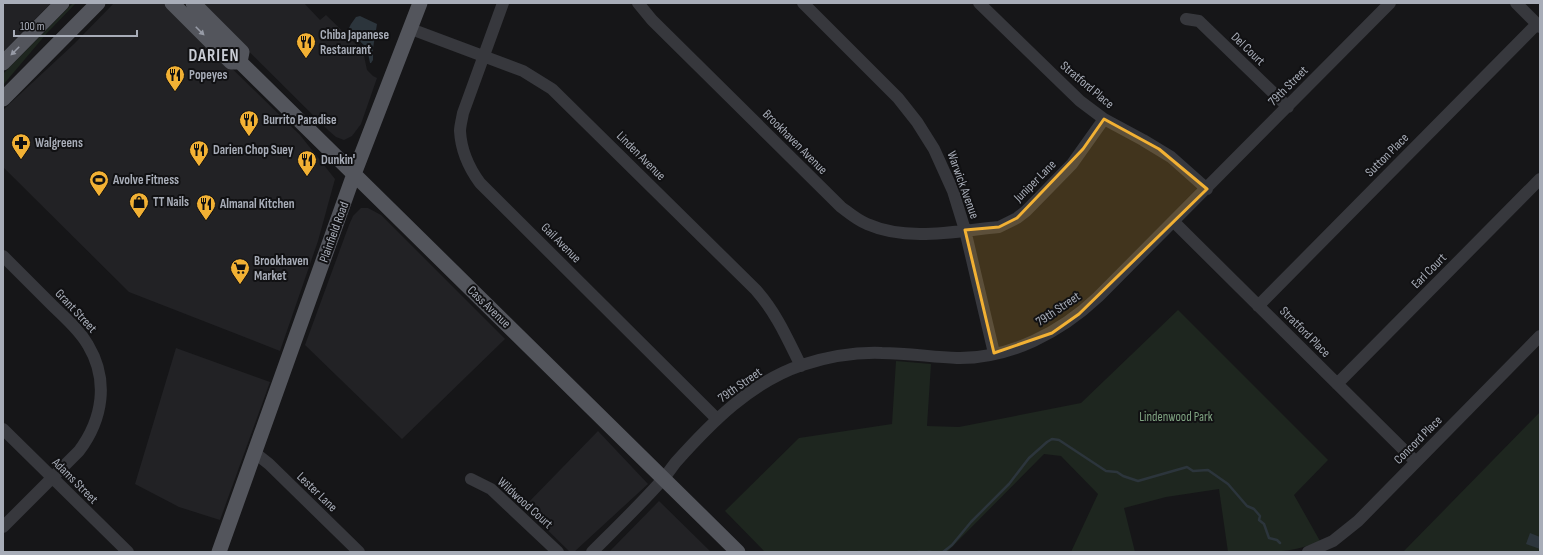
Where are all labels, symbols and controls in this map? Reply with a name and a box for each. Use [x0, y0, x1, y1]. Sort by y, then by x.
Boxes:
scale bar [14, 12, 137, 38]
text: 100 m [20, 19, 45, 34]
one-way arrow [195, 26, 205, 36]
place label: Chiba Japanese Restaurant [320, 27, 390, 58]
street label: Del Court [1228, 29, 1268, 69]
restaurant icon: Chiba Japanese Restaurant [295, 31, 317, 59]
one-way arrow [10, 46, 20, 56]
district label: DARIEN [188, 46, 240, 66]
street label: Stratford Place [1057, 58, 1117, 112]
street label: 79th Street [1265, 63, 1311, 109]
restaurant icon: Popeyes [164, 64, 186, 92]
place label: Popeyes [189, 67, 227, 83]
street label: Brookhaven Avenue [759, 106, 831, 178]
restaurant icon: Burrito Paradise [238, 109, 260, 137]
place label: Burrito Paradise [263, 112, 337, 128]
street label: Linden Avenue [613, 128, 669, 184]
street label: Sutton Place [1362, 130, 1412, 180]
pharmacy icon: Walgreens [10, 132, 32, 160]
place label: Walgreens [35, 135, 83, 151]
restaurant icon: Darien Chop Suey [188, 139, 210, 167]
place label: Darien Chop Suey [213, 142, 294, 158]
restaurant icon: Dunkin' [296, 149, 318, 177]
street label: Warwick Avenue [943, 149, 983, 221]
place label: Dunkin' [321, 152, 355, 168]
street label: Juniper Lane [1010, 157, 1059, 206]
sports icon: Avolve Fitness [88, 169, 110, 197]
place label: Avolve Fitness [112, 172, 179, 188]
shop icon: TT Nails [128, 191, 150, 219]
restaurant icon: Almanal Kitchen [195, 193, 217, 221]
place label: TT Nails [153, 194, 189, 210]
place label: Almanal Kitchen [219, 196, 295, 212]
street label: Plainfield Road [316, 199, 352, 265]
street label: Gail Avenue [538, 220, 584, 266]
street label: Earl Court [1408, 250, 1450, 292]
place label: Brookhaven Market [254, 253, 309, 284]
supermarket icon: Brookhaven Market [229, 257, 251, 285]
street label: Cass Avenue [464, 282, 514, 332]
street label: Grant Street [52, 286, 100, 336]
street label: 79th Street [1033, 288, 1083, 330]
street label: Stratford Place [1276, 303, 1334, 361]
street label: 79th Street [715, 364, 765, 406]
park label: Lindenwood Park [1139, 409, 1213, 425]
street label: Concord Place [1390, 412, 1446, 468]
street label: Adams Street [48, 454, 101, 507]
street label: Lester Lane [293, 469, 341, 515]
street label: Wildwood Court [494, 474, 556, 532]

